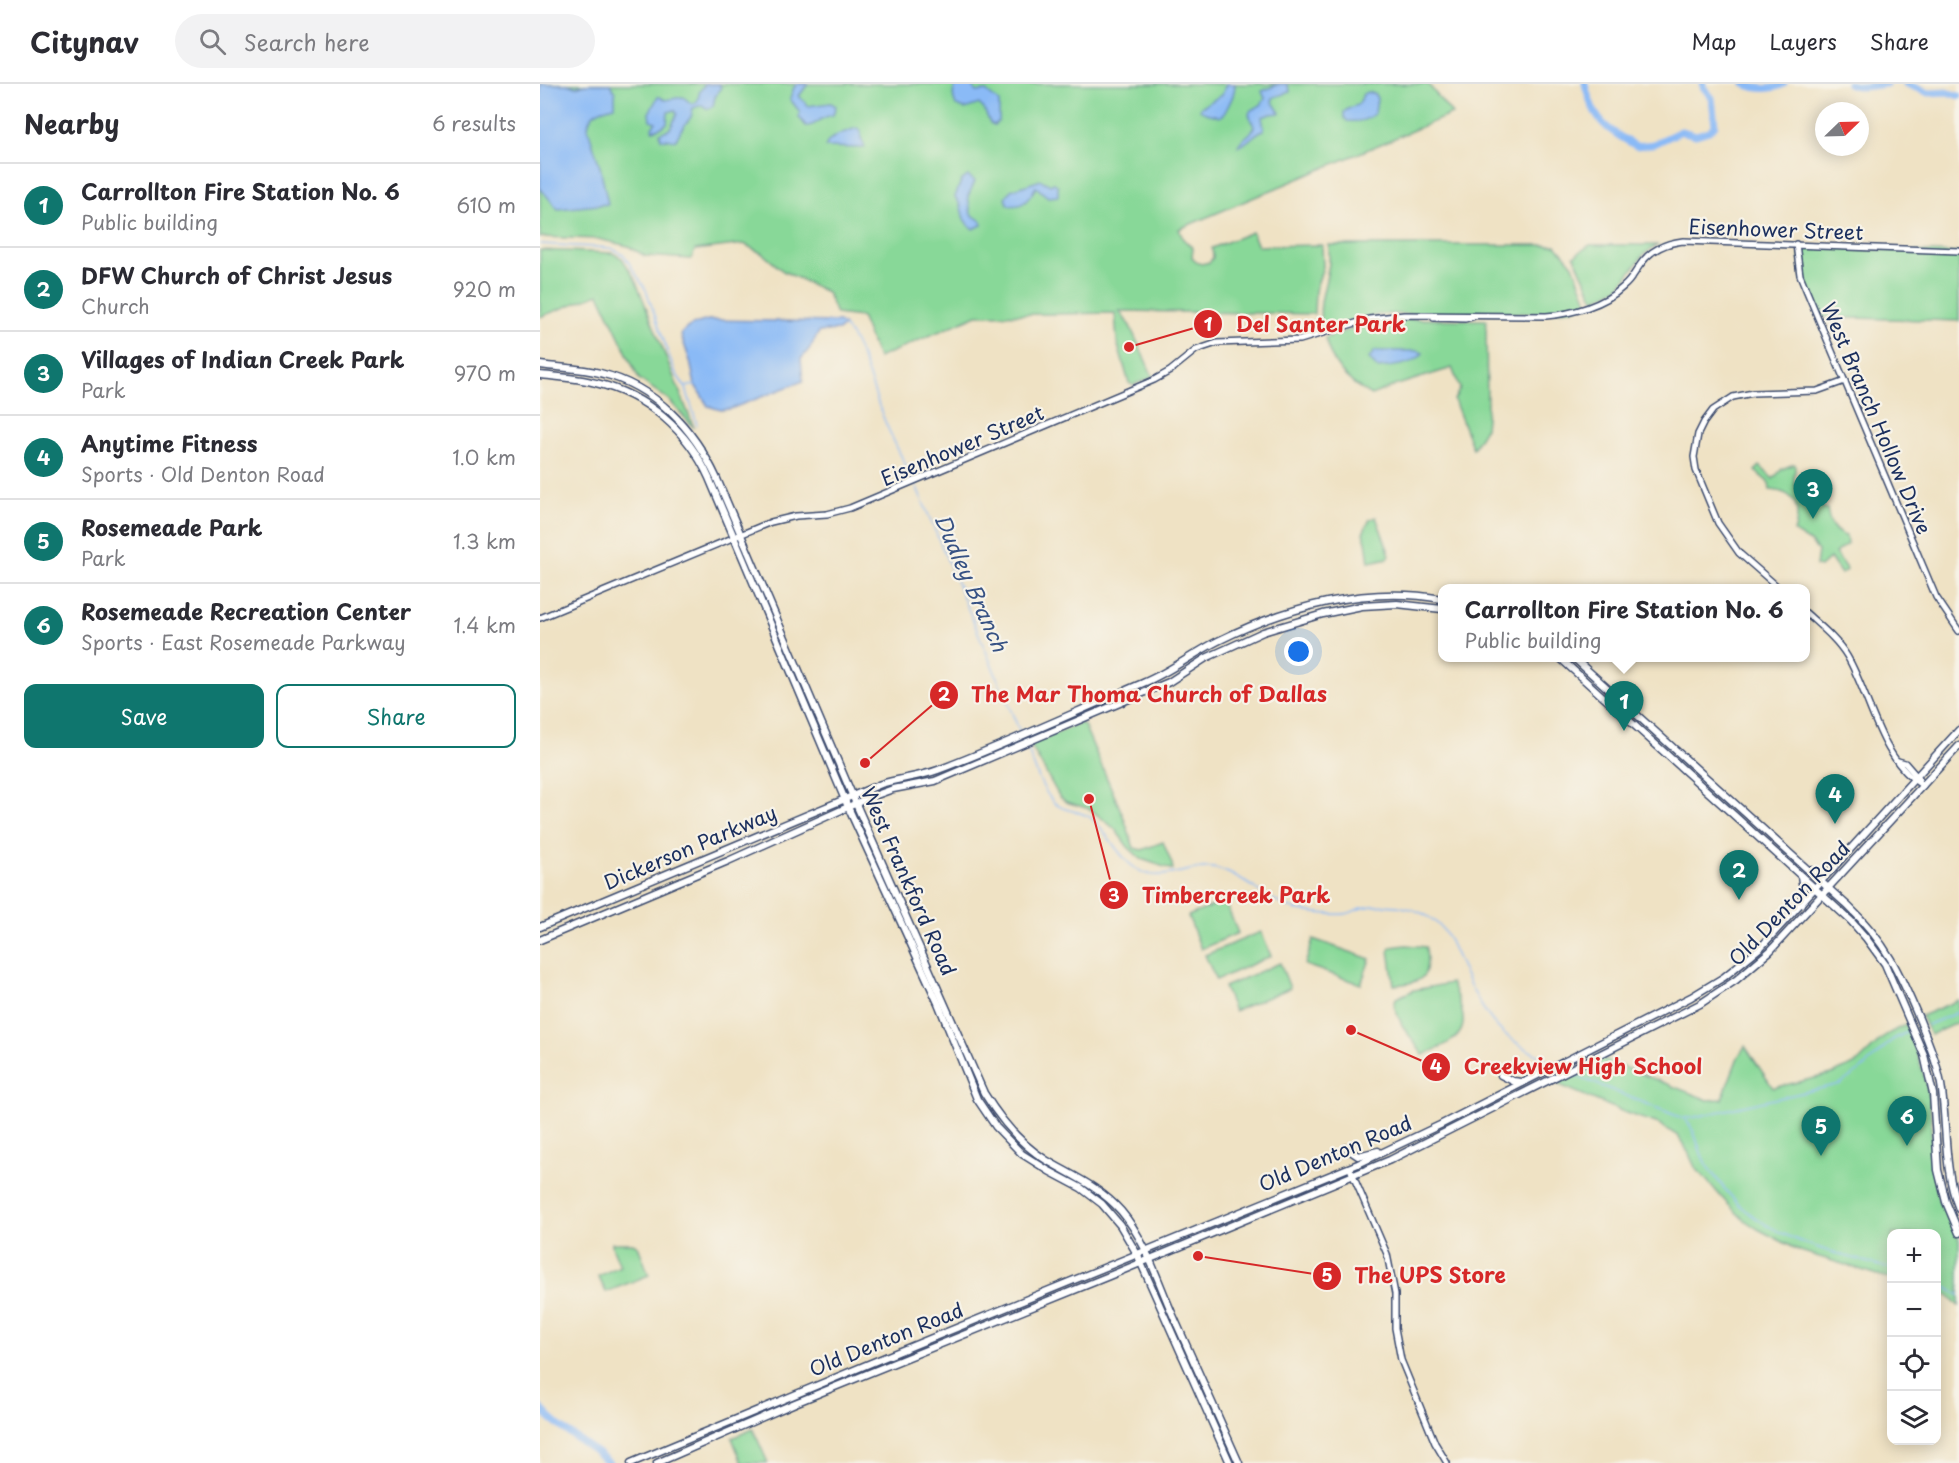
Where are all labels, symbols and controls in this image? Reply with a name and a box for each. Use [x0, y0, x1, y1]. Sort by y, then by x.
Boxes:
search box [175, 14, 595, 68]
text: Citynav [30, 20, 139, 63]
icon: search [196, 25, 229, 58]
text: Search here [244, 25, 370, 58]
text: Map [1692, 25, 1736, 57]
text: Layers [1769, 25, 1837, 57]
text: Share [1870, 25, 1929, 57]
north arrow [1815, 102, 1869, 156]
text: Nearby [24, 104, 119, 143]
text: 6 results [432, 108, 516, 138]
text: Carrollton Fire Station No. 6 [81, 174, 400, 207]
text: 1 [39, 190, 48, 220]
text: 610 m [456, 190, 516, 220]
text: Public building [81, 207, 218, 237]
street label: Eisenhower Street [1688, 211, 1864, 247]
text: DFW Church of Christ Jesus [81, 258, 392, 291]
text: 2 [36, 274, 51, 304]
text: 920 m [453, 274, 516, 304]
text: Church [81, 291, 150, 321]
street label: West Branch Hollow Drive [1814, 297, 1940, 539]
callout: Del Santer Park [1193, 305, 1419, 344]
text: Del Santer Park [1236, 307, 1406, 339]
text: 1 [1204, 310, 1213, 337]
text: Villages of Indian Creek Park [81, 342, 404, 375]
text: 3 [37, 358, 50, 388]
text: 970 m [454, 358, 516, 388]
text: Park [81, 375, 126, 405]
street label: Eisenhower Street [876, 397, 1048, 493]
text: Anytime Fitness [81, 426, 257, 459]
text: 4 [37, 442, 50, 472]
text: 1.0 km [452, 442, 516, 472]
text: Sports · Old Denton Road [81, 459, 325, 489]
pin: 3 [1794, 470, 1832, 519]
water label: Dudley Branch [927, 508, 1017, 657]
text: Rosemeade Park [81, 510, 263, 543]
text: 5 [37, 526, 50, 556]
text: 1.3 km [453, 526, 516, 556]
text: Park [81, 543, 126, 573]
popup [1438, 584, 1810, 662]
text: Carrollton Fire Station No. 6 [1465, 592, 1783, 625]
text: Rosemeade Recreation Center [81, 594, 411, 627]
text: 6 [36, 610, 51, 640]
text: 1.4 km [454, 610, 516, 640]
text: Public building [1465, 625, 1602, 655]
text: Sports · East Rosemeade Parkway [81, 627, 405, 657]
your location [1284, 637, 1313, 666]
callout: The Mar Thoma Church of Dallas [929, 675, 1339, 714]
text: The Mar Thoma Church of Dallas [971, 677, 1327, 709]
text: 2 [938, 680, 951, 707]
pin: 1 [1604, 682, 1644, 731]
button: Save [24, 684, 264, 748]
button: Share [276, 684, 516, 748]
pin: 4 [1816, 774, 1854, 824]
street label: West Frankford Road [854, 782, 964, 980]
street label: Dickerson Parkway [599, 797, 781, 897]
street label: Old Denton Road [1721, 834, 1857, 972]
pin: 2 [1720, 850, 1758, 900]
callout: Timbercreek Park [1099, 876, 1343, 915]
text: Timbercreek Park [1142, 878, 1330, 910]
text: 3 [1108, 881, 1120, 908]
callout: Creekview High School [1421, 1047, 1715, 1086]
text: Creekview High School [1464, 1049, 1702, 1081]
text: 4 [1430, 1052, 1442, 1079]
pin: 6 [1888, 1096, 1926, 1146]
pin: 5 [1802, 1106, 1840, 1156]
street label: Old Denton Road [1254, 1107, 1416, 1199]
map controls [1887, 1229, 1941, 1445]
button: + [1887, 1229, 1941, 1283]
callout: The UPS Store [1312, 1256, 1518, 1295]
text: The UPS Store [1354, 1258, 1506, 1290]
text: 5 [1321, 1261, 1333, 1288]
button: − [1887, 1283, 1941, 1337]
street label: Old Denton Road [804, 1294, 968, 1384]
button: locate [1887, 1337, 1941, 1391]
button: layers [1887, 1391, 1941, 1445]

